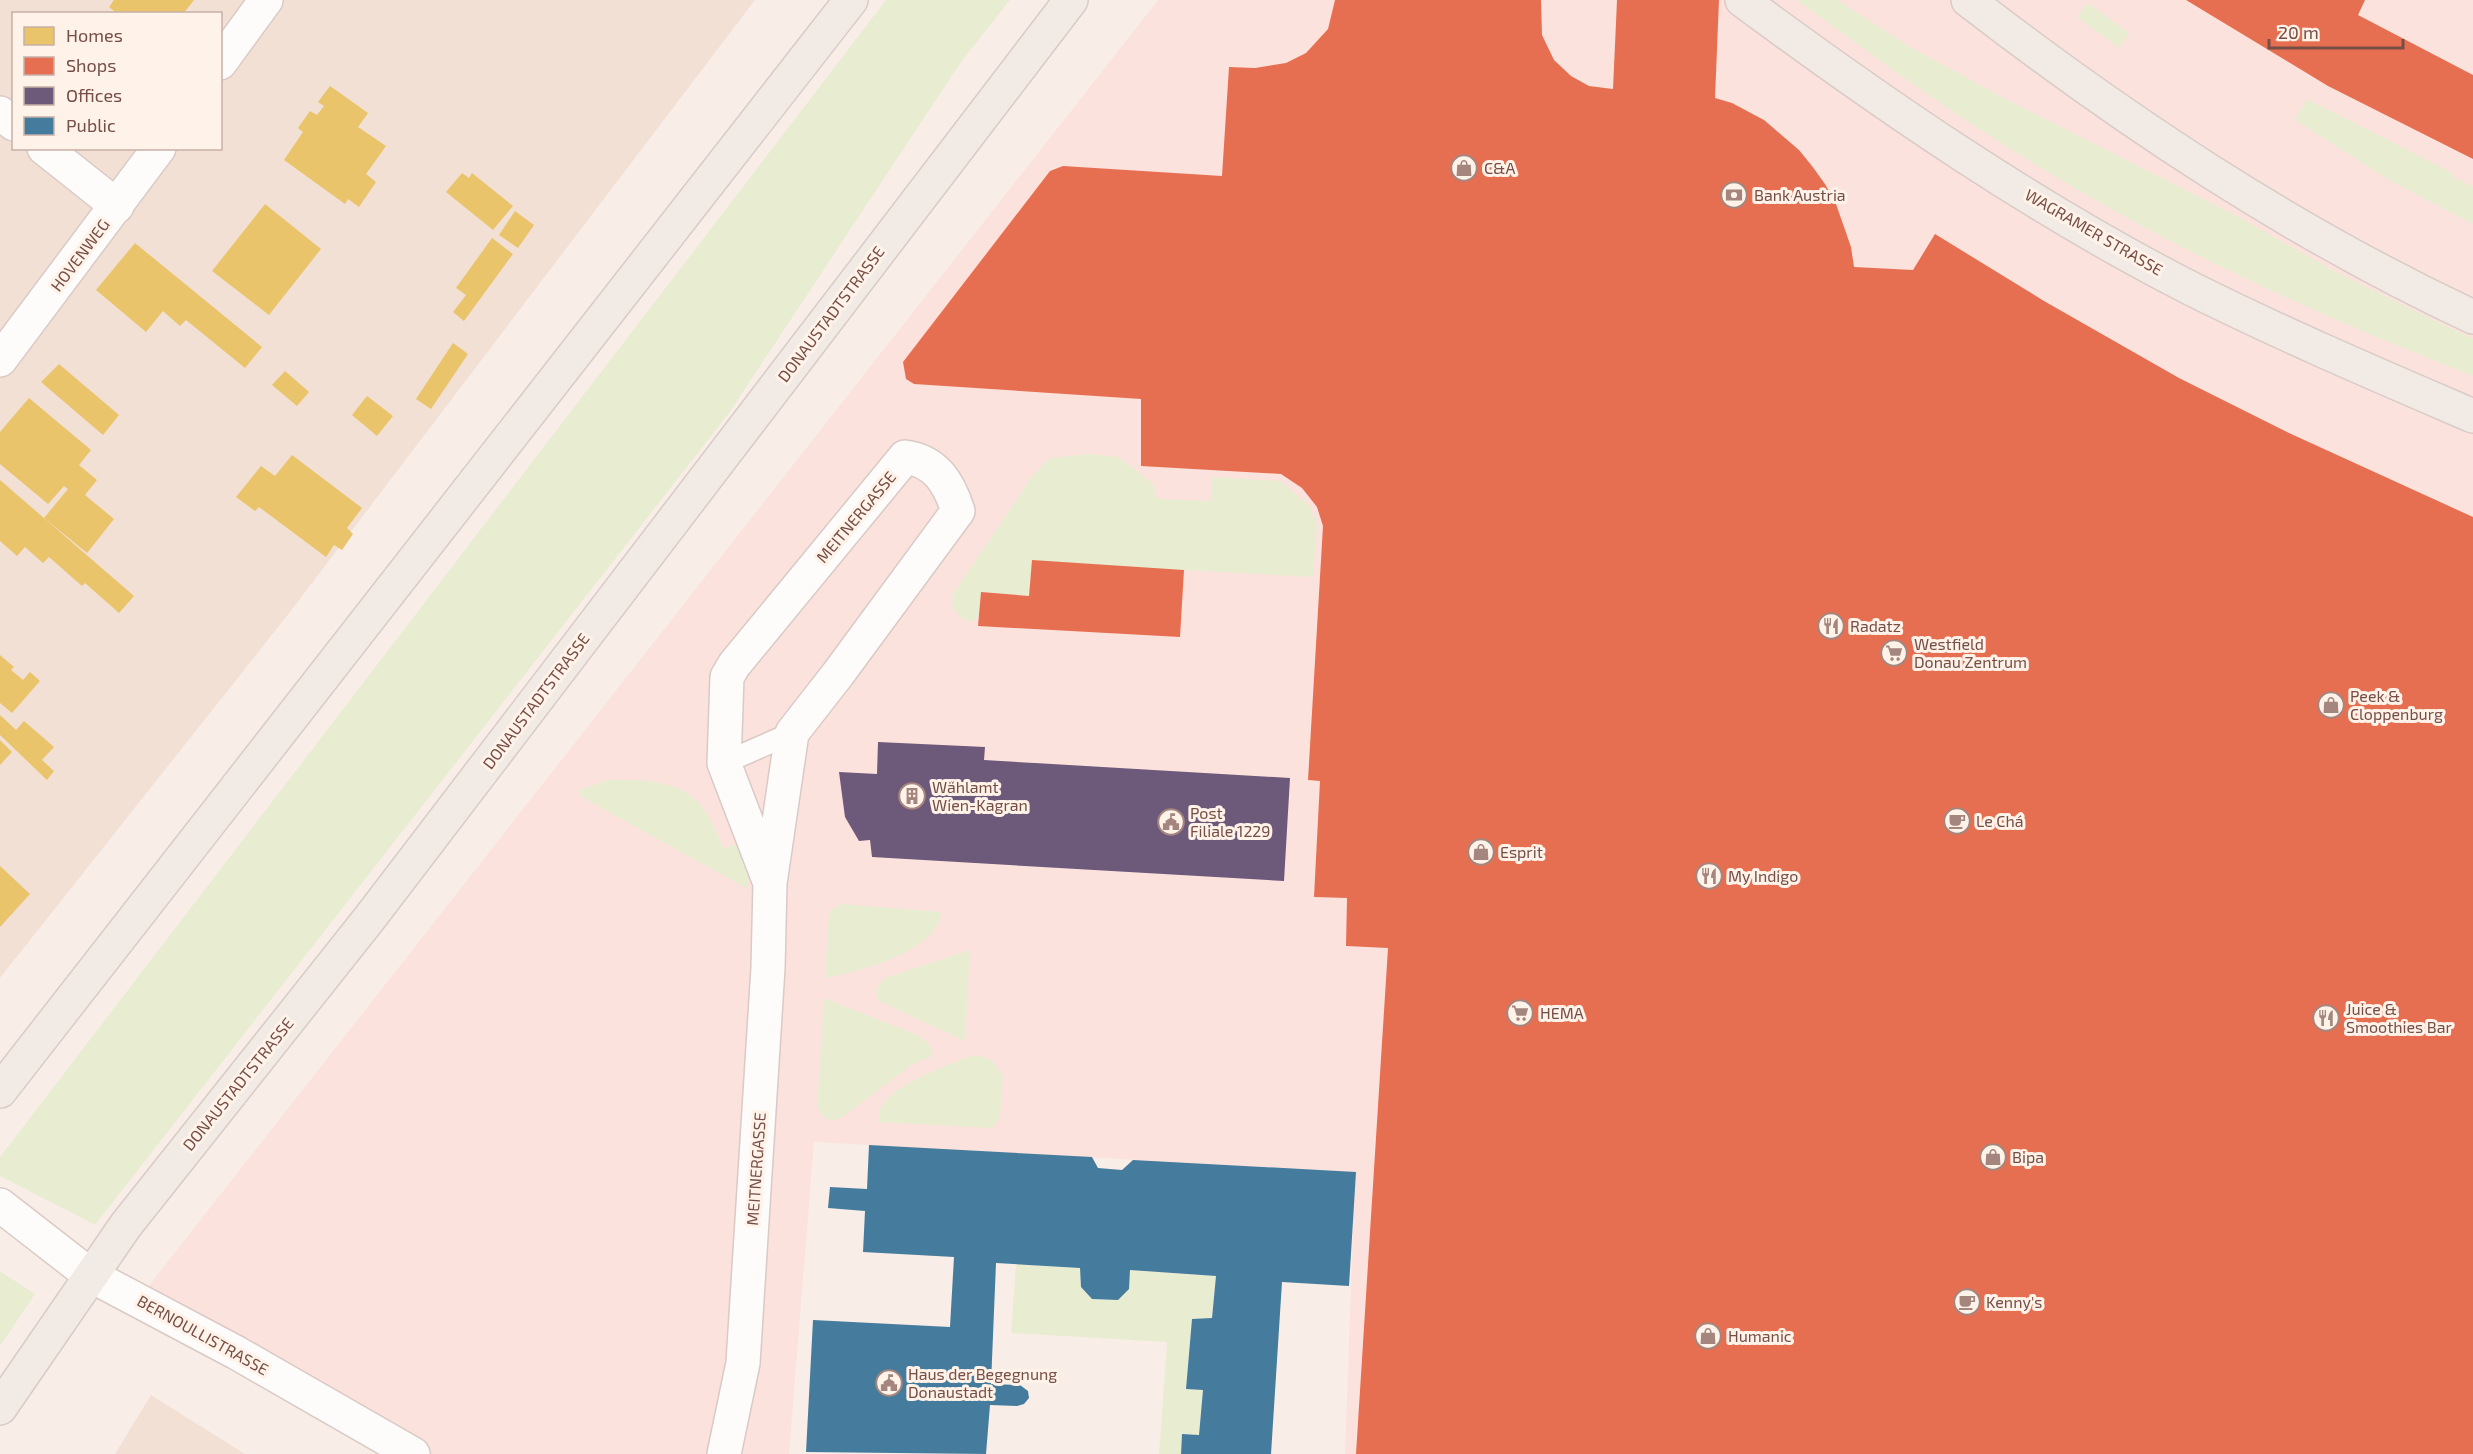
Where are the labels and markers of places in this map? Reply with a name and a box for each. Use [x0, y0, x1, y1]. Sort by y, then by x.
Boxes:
shop icon: C&A [1449, 153, 1479, 183]
place label: C&A [1484, 158, 1515, 177]
bank icon: Bank Austria [1719, 180, 1749, 210]
place label: Bank Austria [1754, 185, 1846, 204]
restaurant icon: Radatz [1816, 611, 1846, 641]
place label: Radatz [1850, 616, 1901, 635]
place label: Westfield Donau Zentrum [1914, 634, 2027, 671]
supermarket icon: Westfield Donau Zentrum [1879, 638, 1909, 668]
place label: Peek & Cloppenburg [2350, 686, 2443, 723]
shop icon: Peek & Cloppenburg [2316, 690, 2346, 720]
place label: Wählamt Wien-Kagran [932, 777, 1028, 814]
building icon: Wählamt Wien-Kagran [897, 781, 927, 811]
place label: Post Filiale 1229 [1190, 803, 1271, 840]
cafe icon: Le Chá [1942, 806, 1972, 836]
public building icon: Post Filiale 1229 [1156, 807, 1186, 837]
place label: Le Chá [1976, 811, 2024, 830]
shop icon: Esprit [1466, 837, 1496, 867]
place label: Esprit [1500, 842, 1543, 861]
restaurant icon: My Indigo [1694, 861, 1724, 891]
place label: My Indigo [1728, 866, 1798, 885]
supermarket icon: HEMA [1505, 998, 1535, 1028]
place label: Juice & Smoothies Bar [2346, 999, 2453, 1036]
place label: HEMA [1540, 1003, 1584, 1022]
restaurant icon: Juice & Smoothies Bar [2311, 1003, 2341, 1033]
shop icon: Bipa [1978, 1142, 2008, 1172]
place label: Bipa [2012, 1147, 2044, 1166]
cafe icon: Kenny's [1952, 1287, 1982, 1317]
place label: Kenny's [1986, 1292, 2042, 1311]
shop icon: Humanic [1693, 1321, 1723, 1351]
place label: Humanic [1728, 1326, 1792, 1345]
place label: Haus der Begegnung Donaustadt [908, 1364, 1057, 1401]
public building icon: Haus der Begegnung Donaustadt [874, 1368, 904, 1398]

